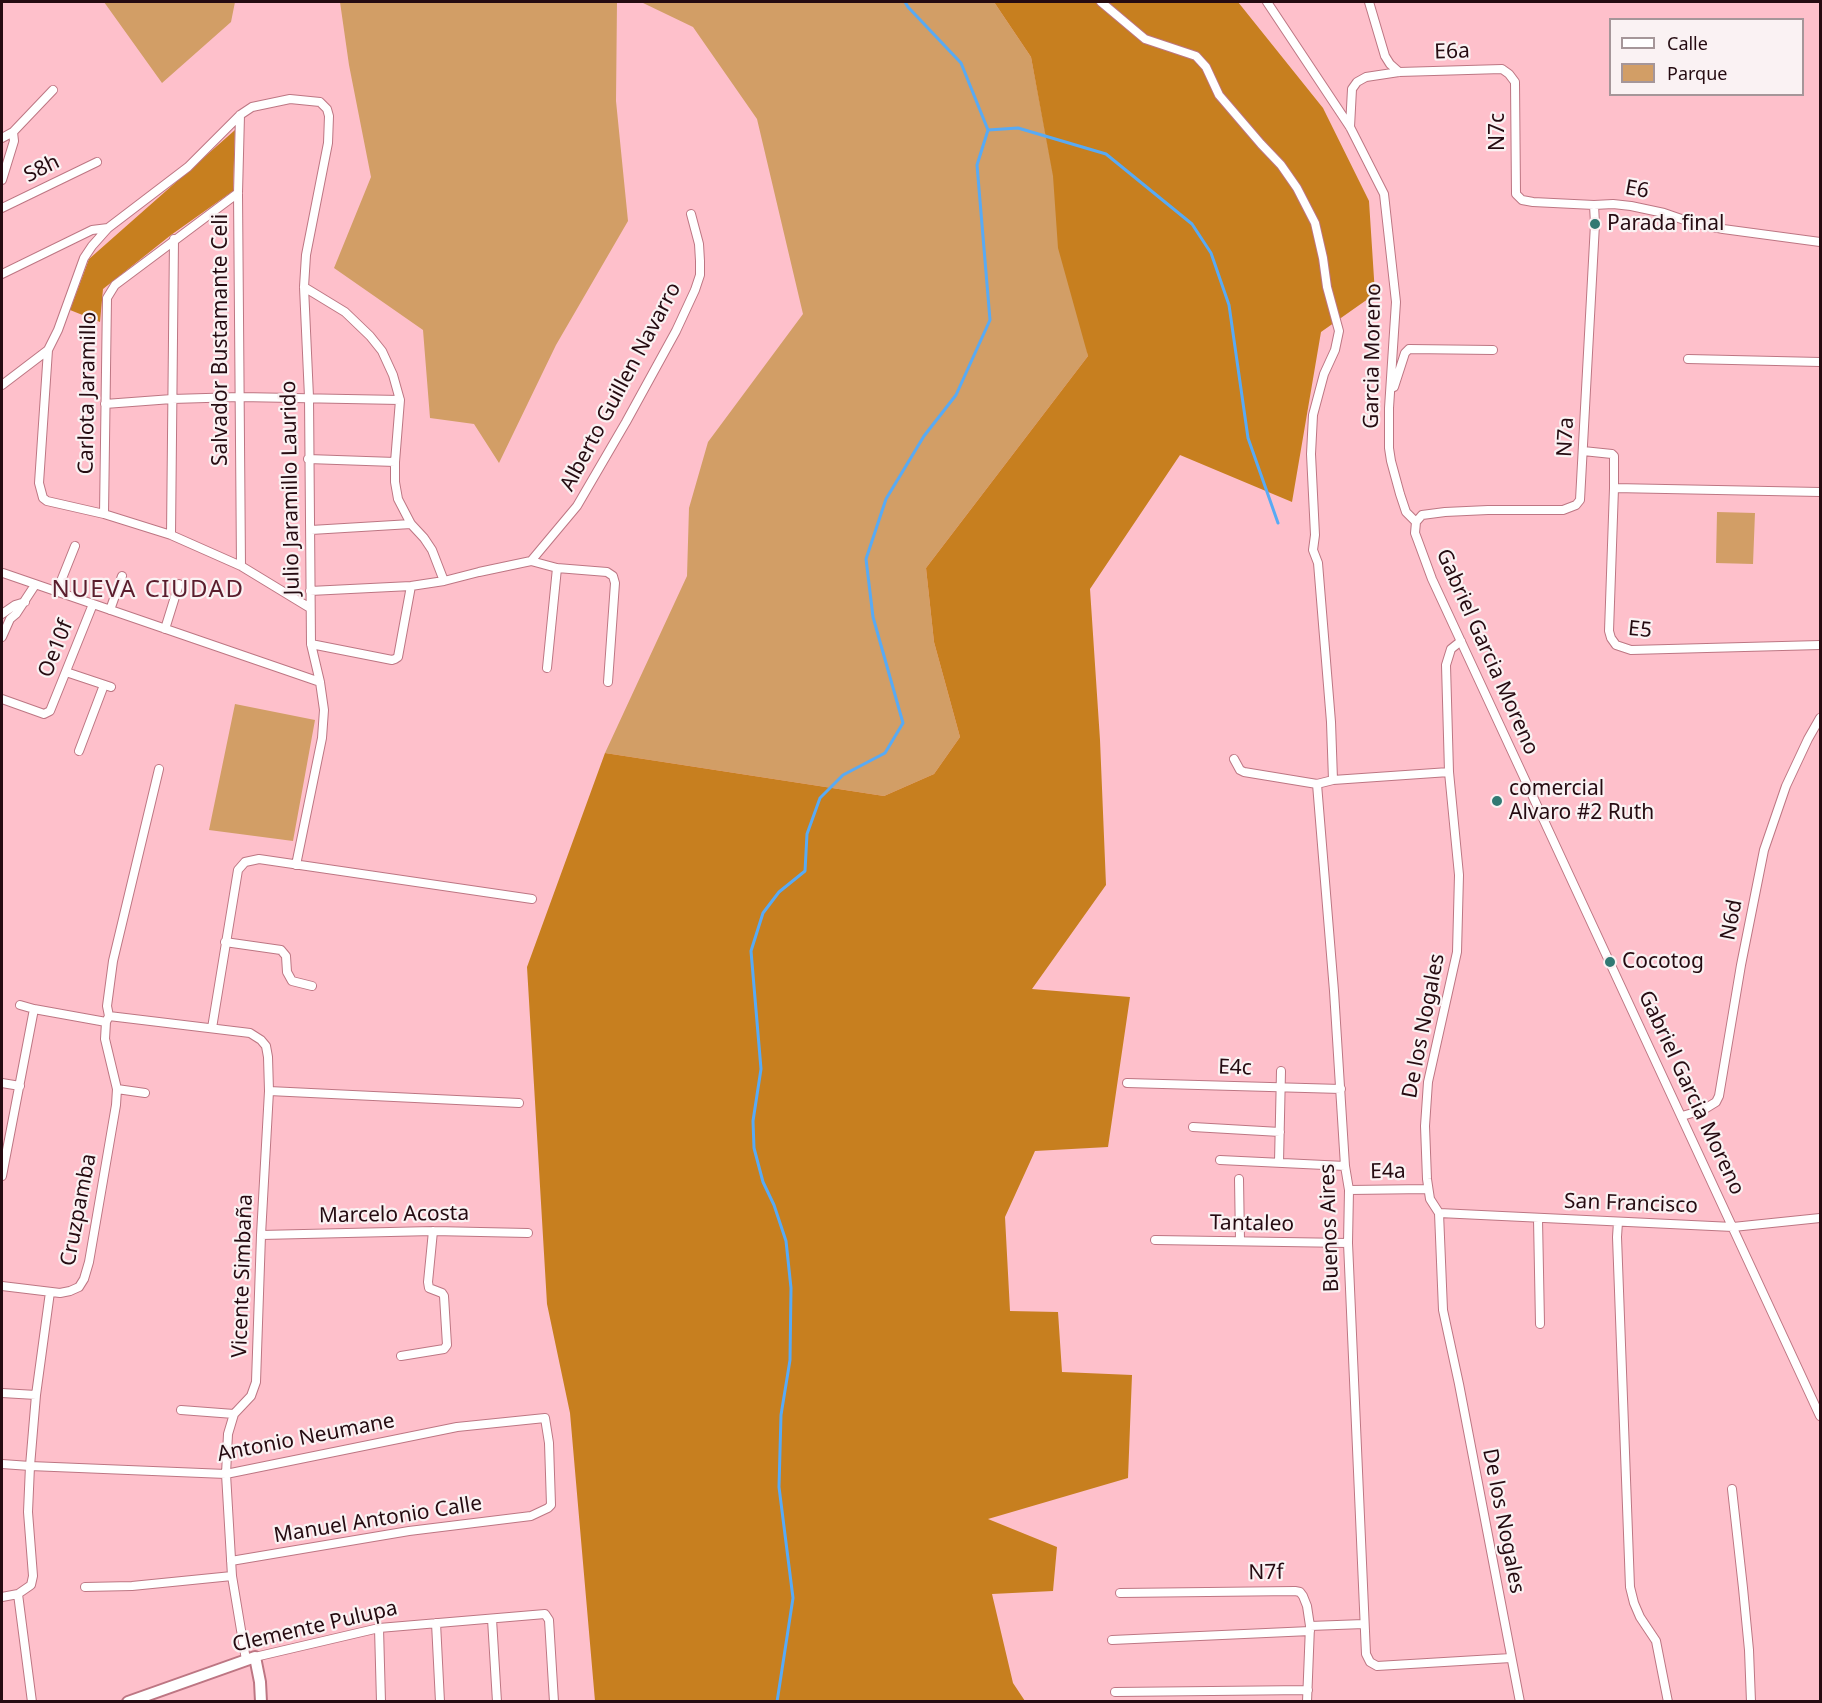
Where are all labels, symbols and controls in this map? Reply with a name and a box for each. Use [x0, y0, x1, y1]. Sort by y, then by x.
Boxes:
legend [1609, 18, 1804, 96]
text: Calle [1667, 31, 1708, 55]
street label: E6a [1434, 39, 1470, 65]
text: Parque [1667, 61, 1727, 85]
street label: N7c [1485, 113, 1511, 151]
street label: S8h [20, 150, 64, 188]
street label: E6 [1623, 176, 1651, 204]
place label: Parada final [1607, 211, 1724, 237]
street label: Salvador Bustamante Celi [208, 214, 234, 466]
marker: Parada final [1588, 217, 1602, 231]
street label: Alberto Guillen Navarro [555, 278, 687, 496]
street label: Garcia Moreno [1359, 283, 1387, 429]
street label: Carlota Jaramillo [74, 311, 102, 475]
street label: Julio Jaramillo Laurido [277, 380, 305, 596]
street label: N7a [1552, 416, 1580, 458]
street label: Gabriel Garcia Moreno [1430, 545, 1544, 759]
district label: NUEVA CIUDAD [52, 576, 244, 604]
street label: E5 [1627, 616, 1653, 644]
street label: Oe10f [33, 617, 79, 681]
place label: comercial Alvaro #2 Ruth [1509, 776, 1654, 826]
marker: comercial Alvaro #2 Ruth [1490, 794, 1504, 808]
street label: N6d [1716, 898, 1748, 942]
place label: Cocotog [1622, 949, 1704, 975]
street label: De los Nogales [1398, 951, 1450, 1101]
marker: Cocotog [1603, 955, 1617, 969]
street label: Gabriel Garcia Moreno [1633, 987, 1749, 1199]
street label: E4c [1218, 1055, 1252, 1081]
street label: Cruzpamba [56, 1152, 102, 1268]
street label: E4a [1370, 1159, 1406, 1185]
street label: Buenos Aires [1315, 1163, 1345, 1293]
street label: San Francisco [1564, 1189, 1698, 1219]
street label: Vicente Simbaña [228, 1194, 258, 1358]
street label: Marcelo Acosta [319, 1201, 469, 1229]
street label: Tantaleo [1210, 1211, 1294, 1237]
street label: Antonio Neumane [215, 1408, 397, 1468]
street label: De los Nogales [1477, 1446, 1529, 1596]
street label: Manuel Antonio Calle [272, 1491, 484, 1549]
street label: N7f [1248, 1560, 1284, 1586]
street label: Clemente Pulupa [230, 1596, 400, 1658]

